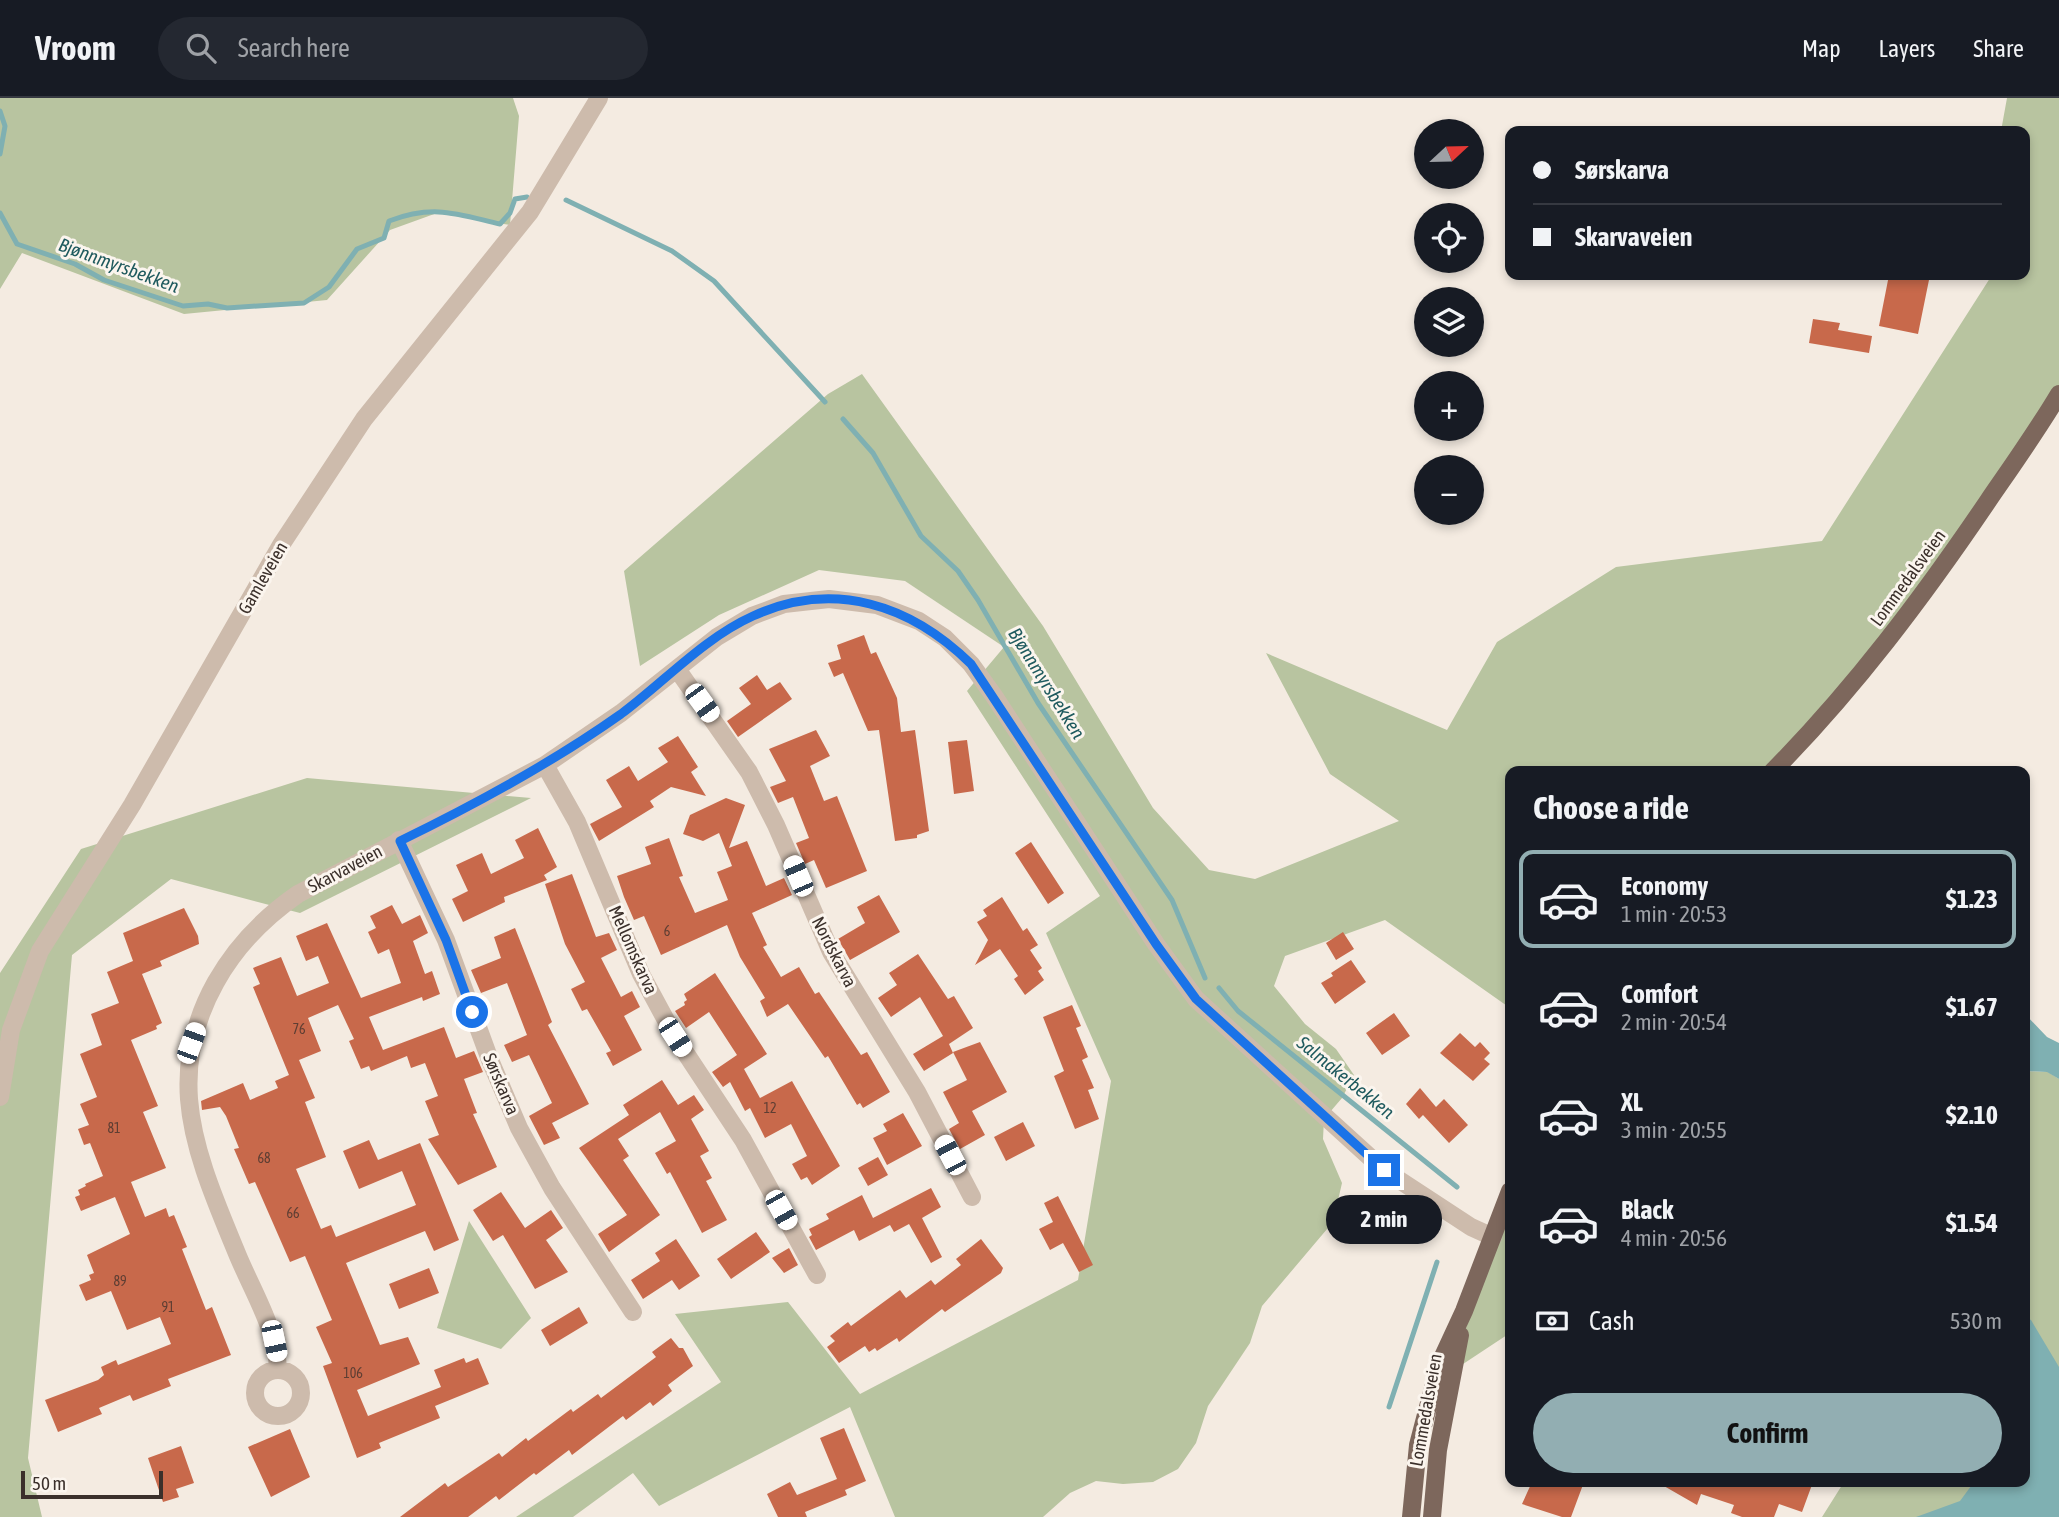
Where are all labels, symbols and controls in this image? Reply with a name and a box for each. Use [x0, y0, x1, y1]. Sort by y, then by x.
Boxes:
search box [158, 17, 648, 80]
text: Vroom [35, 29, 116, 67]
icon: search [182, 29, 220, 67]
text: Search here [238, 33, 350, 63]
text: Map [1802, 35, 1841, 62]
text: Layers [1879, 35, 1935, 62]
text: Share [1973, 35, 2024, 62]
north arrow [1414, 119, 1484, 189]
map controls [1414, 119, 1484, 525]
text: Sørskarva [1575, 155, 1669, 185]
button: locate [1414, 203, 1484, 273]
text: Skarvaveien [1575, 222, 1692, 252]
water label: Bjønnmyrsbekken [56, 233, 182, 297]
button: layers [1414, 287, 1484, 357]
button: + [1414, 371, 1484, 441]
button: − [1414, 455, 1484, 525]
street label: Lommedalsveien [1866, 525, 1950, 630]
street label: Gamleveien [233, 538, 292, 618]
water label: Bjønnmyrsbekken [1004, 624, 1090, 742]
car [682, 680, 723, 726]
text: Choose a ride [1533, 789, 1689, 826]
street label: Skarvaveien [304, 840, 386, 897]
car [781, 853, 816, 899]
icon: car [1537, 868, 1600, 931]
text: Economy [1621, 871, 1708, 901]
text: $1.23 [1946, 884, 1998, 914]
text: 1 min · 20:53 [1621, 901, 1727, 927]
street label: Mellomskarva [605, 902, 662, 997]
street label: Nordskarva [808, 913, 861, 991]
house number: 6 [664, 923, 671, 939]
icon: car [1537, 976, 1600, 1039]
text: Comfort [1621, 979, 1698, 1009]
text: $1.67 [1946, 992, 1998, 1022]
route start [456, 996, 488, 1028]
text: 2 min · 20:54 [1621, 1009, 1727, 1035]
car [655, 1014, 696, 1060]
car [174, 1020, 209, 1066]
house number: 76 [292, 1021, 306, 1037]
water label: Salmakerbekken [1292, 1031, 1399, 1123]
street label: Sørskarva [479, 1050, 524, 1118]
icon: car [1537, 1084, 1600, 1147]
text: XL [1621, 1087, 1643, 1117]
house number: 12 [763, 1100, 777, 1116]
text: $2.10 [1946, 1100, 1998, 1130]
text: 3 min · 20:55 [1621, 1117, 1727, 1143]
house number: 81 [107, 1120, 121, 1136]
car [931, 1132, 970, 1178]
house number: 68 [257, 1150, 271, 1166]
route end [1368, 1154, 1400, 1186]
car [762, 1187, 801, 1233]
icon: car [1537, 1192, 1600, 1255]
callout: 2 min [1326, 1194, 1442, 1244]
text: Black [1621, 1195, 1673, 1225]
house number: 66 [286, 1205, 300, 1221]
text: 2 min [1361, 1206, 1407, 1232]
text: $1.54 [1946, 1208, 1998, 1238]
text: 4 min · 20:56 [1621, 1225, 1727, 1251]
house number: 89 [113, 1273, 127, 1289]
house number: 91 [161, 1299, 175, 1315]
icon: cash [1533, 1302, 1571, 1340]
text: Cash [1589, 1306, 1635, 1336]
text: 530 m [1950, 1308, 2002, 1334]
car [260, 1318, 289, 1364]
street label: Lommedalsveien [1405, 1352, 1446, 1468]
house number: 106 [343, 1365, 363, 1381]
button: Confirm [1533, 1393, 2002, 1473]
scale bar [21, 1468, 163, 1500]
text: 50 m [32, 1472, 66, 1494]

